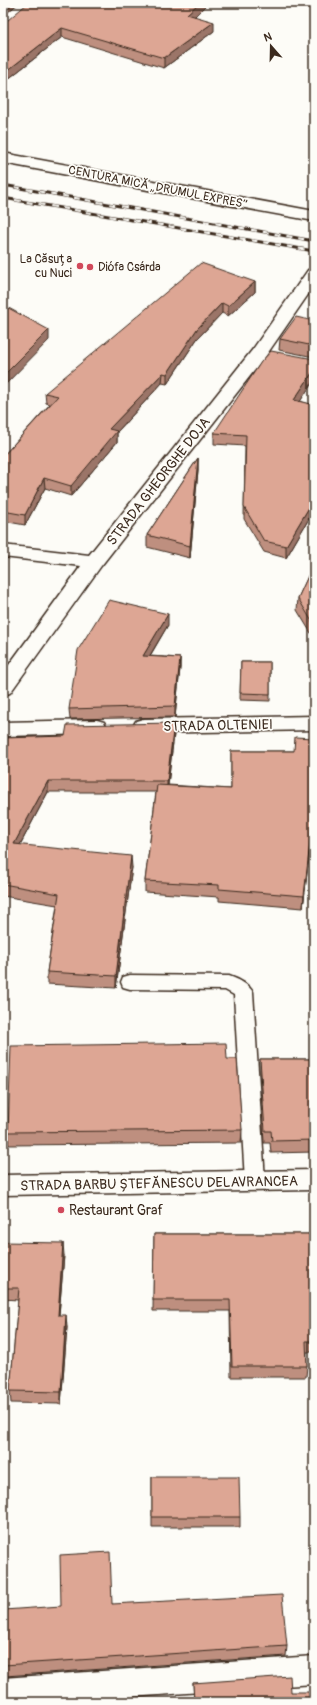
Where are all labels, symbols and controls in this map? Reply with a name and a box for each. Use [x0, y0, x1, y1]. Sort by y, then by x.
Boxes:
north arrow [251, 26, 291, 66]
text: N [262, 30, 274, 44]
street label: CENTURA MICĂ „DRUMUL EXPRES” [67, 163, 249, 212]
place label: La Căsuța cu Nuci [20, 252, 72, 281]
place label: Diófa Csárda [98, 260, 161, 275]
marker: La Căsuța cu Nuci [75, 261, 85, 271]
marker: Diófa Csárda [85, 262, 95, 272]
street label: STRADA GHEORGHE DOJA [103, 414, 214, 549]
street label: STRADA OLTENIEI [163, 716, 273, 735]
street label: STRADA BARBU ȘTEFĂNESCU DELAVRANCEA [20, 1172, 298, 1194]
place label: Restaurant Graf [69, 1202, 164, 1219]
marker: Restaurant Graf [56, 1205, 66, 1215]

